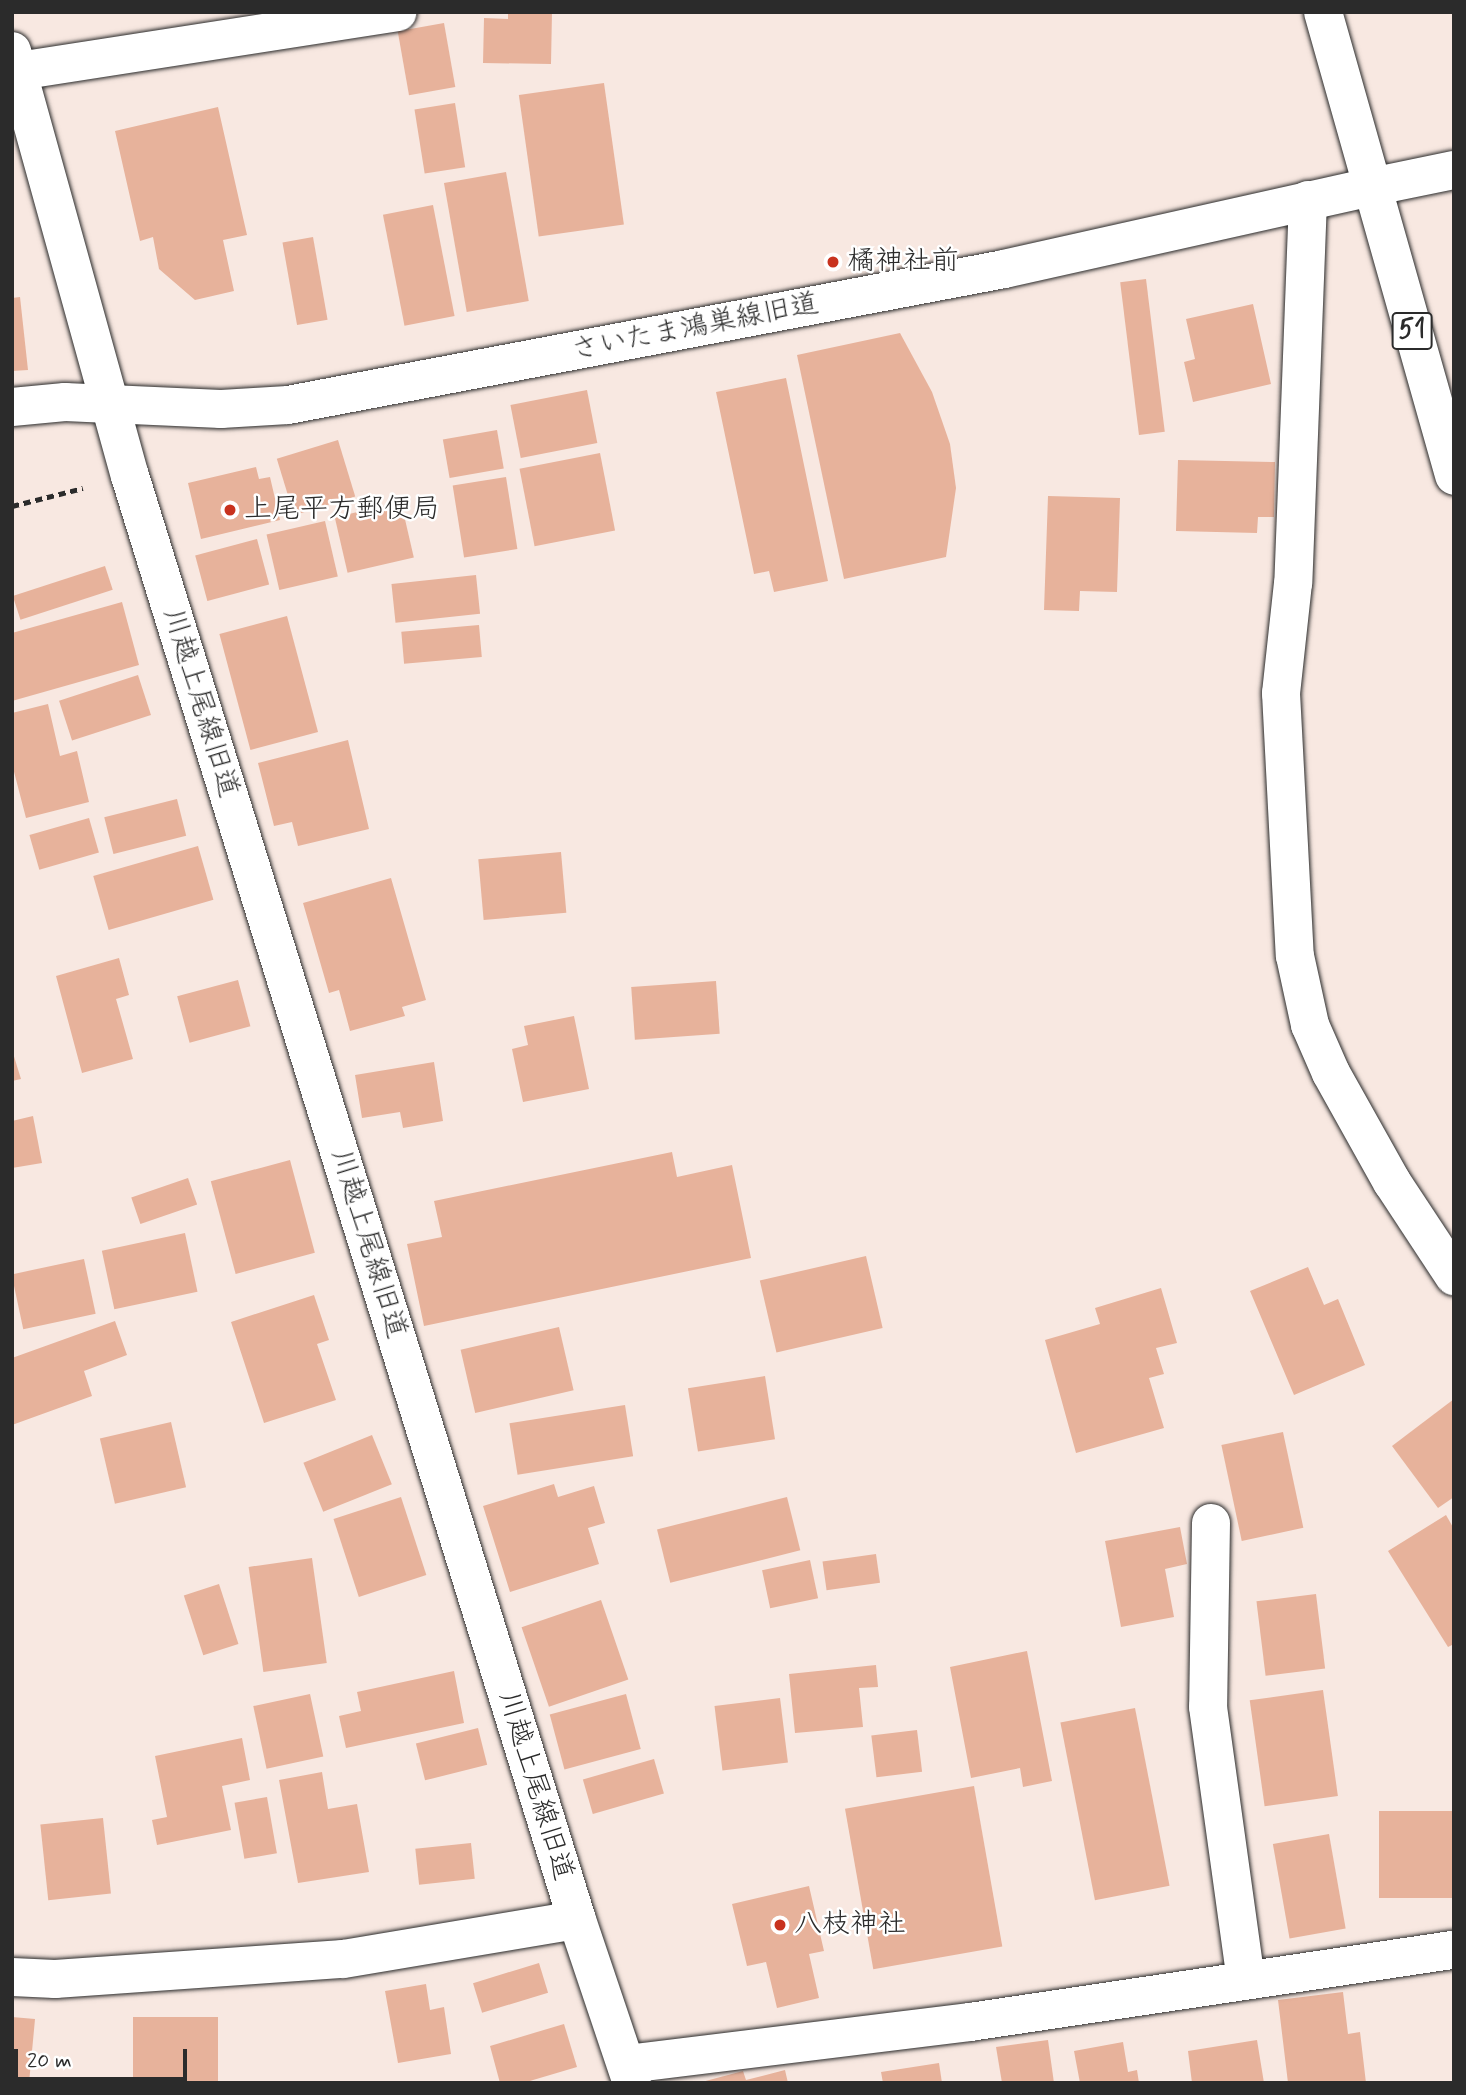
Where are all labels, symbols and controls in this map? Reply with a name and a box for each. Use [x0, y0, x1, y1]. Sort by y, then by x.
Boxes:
place label: 橘神社前 [847, 245, 959, 279]
marker: 橘神社前 [825, 254, 841, 270]
street label: さいたま鴻巣線旧道 [568, 287, 822, 369]
road number: 51 [1391, 308, 1433, 354]
place label: 上尾平方郵便局 [244, 493, 440, 527]
marker: 上尾平方郵便局 [222, 502, 238, 518]
street label: 川越上尾線旧道 [155, 604, 245, 802]
street label: 川越上尾線旧道 [323, 1145, 413, 1343]
street label: 川越上尾線旧道 [490, 1687, 580, 1885]
place label: 八枝神社 [794, 1908, 906, 1942]
marker: 八枝神社 [772, 1917, 788, 1933]
scale bar [18, 2036, 191, 2080]
text: 20 m [27, 2047, 72, 2075]

